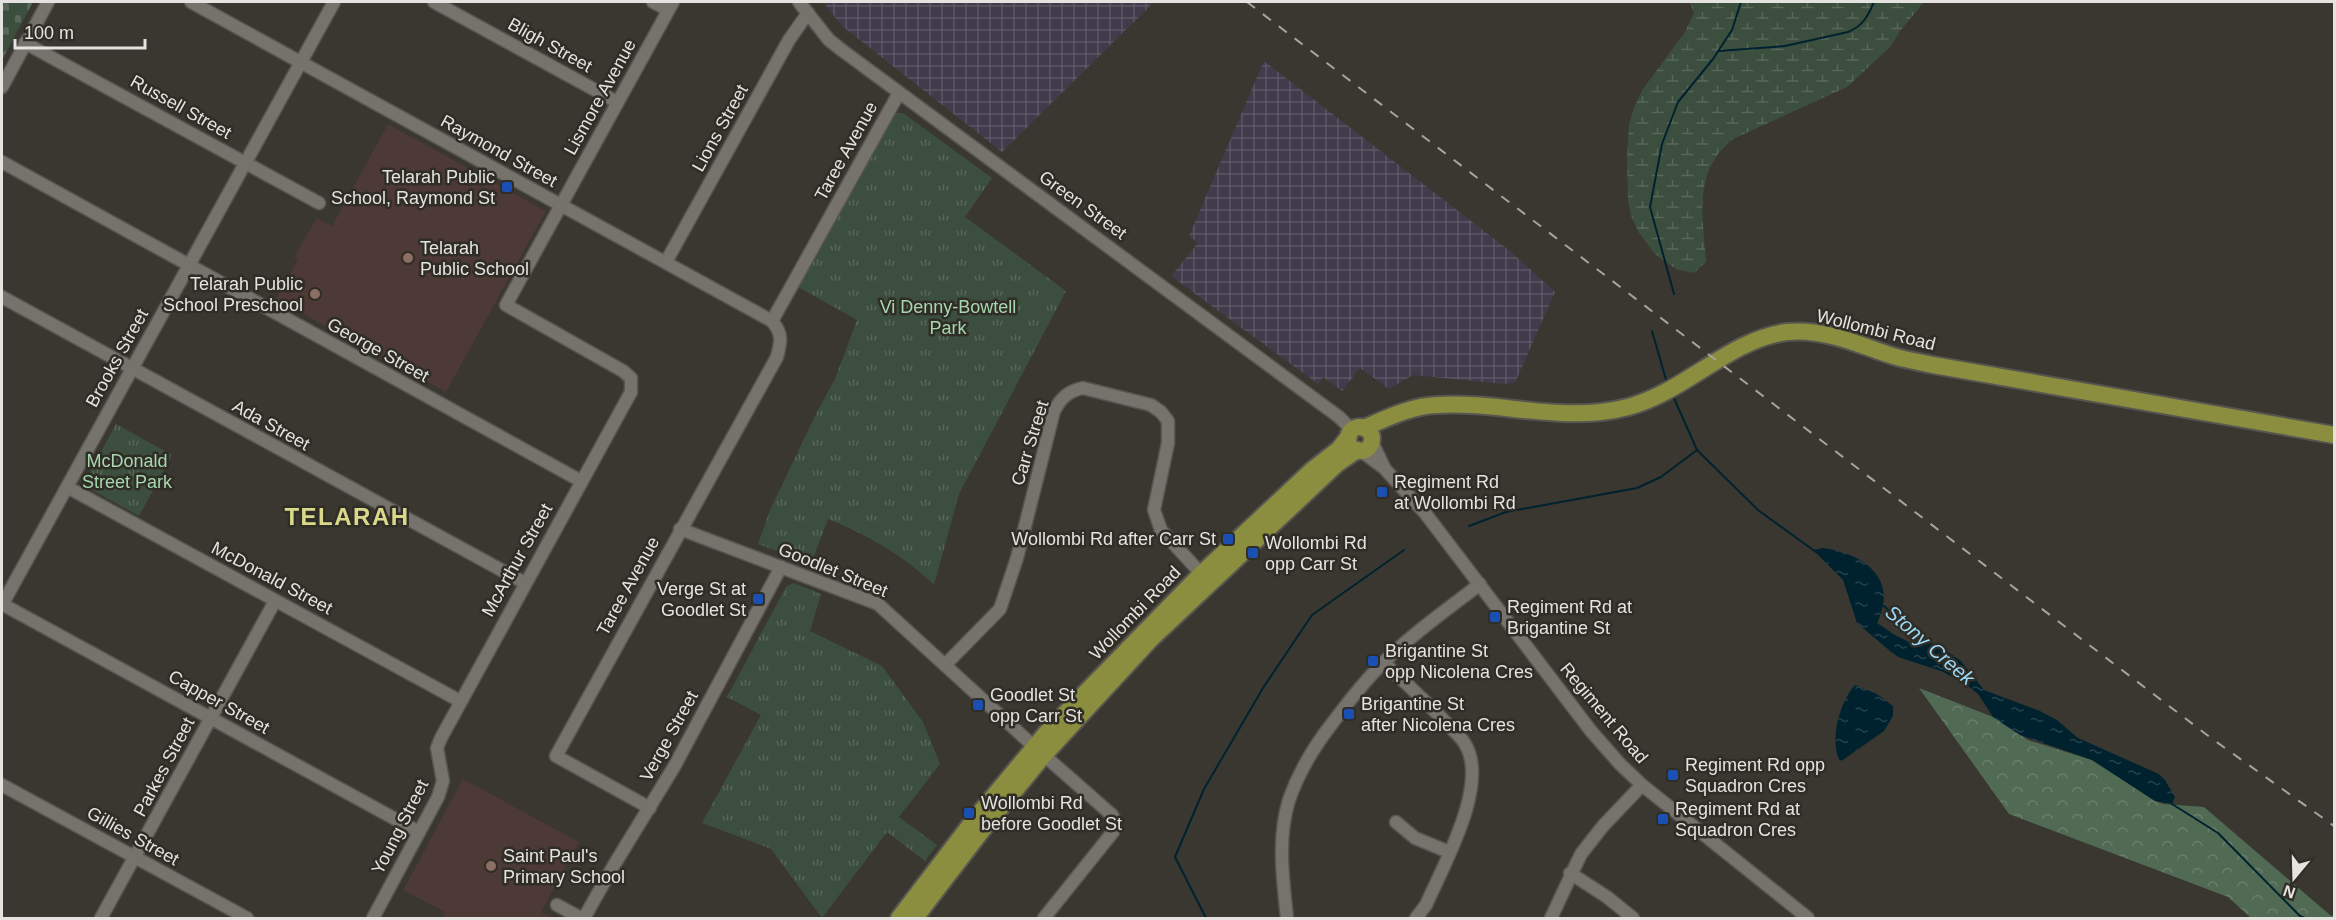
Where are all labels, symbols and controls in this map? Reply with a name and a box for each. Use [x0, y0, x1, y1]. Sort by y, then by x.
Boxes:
scale bar [15, 12, 146, 50]
street label: Bligh Street [504, 14, 596, 76]
text: 100 m [24, 23, 74, 43]
street label: Lismore Avenue [560, 36, 640, 158]
street label: Russell Street [127, 71, 235, 143]
street label: Lions Street [688, 81, 752, 175]
street label: Taree Avenue [811, 98, 881, 204]
street label: Raymond Street [437, 111, 561, 191]
place label: Telarah Public School, Raymond St [331, 167, 495, 208]
street label: Green Street [1035, 167, 1131, 243]
marker: Telarah Public School, Raymond St [500, 180, 514, 194]
place label: Telarah Public School [420, 238, 529, 279]
marker: Telarah Public School [401, 251, 415, 265]
place label: Telarah Public School Preschool [163, 274, 303, 315]
marker: Telarah Public School Preschool [308, 287, 322, 301]
park label: Vi Denny-Bowtell Park [880, 297, 1016, 338]
street label: Brooks Street [82, 305, 152, 411]
street label: Wollombi Road [1815, 306, 1937, 354]
street label: George Street [324, 314, 432, 386]
street label: Ada Street [229, 396, 313, 454]
street label: Carr Street [1008, 398, 1052, 488]
park label: McDonald Street Park [82, 451, 173, 492]
place label: Regiment Rd at Wollombi Rd [1394, 472, 1516, 513]
marker: Regiment Rd at Wollombi Rd [1375, 485, 1389, 499]
street label: McArthur Street [478, 500, 556, 620]
district label: TELARAH [284, 503, 410, 530]
place label: Wollombi Rd after Carr St [1011, 529, 1216, 549]
marker: Wollombi Rd after Carr St [1221, 532, 1235, 546]
street label: Taree Avenue [593, 533, 663, 639]
place label: Wollombi Rd opp Carr St [1265, 533, 1367, 574]
street label: McDonald Street [208, 538, 336, 618]
street label: Goodlet Street [775, 539, 891, 601]
marker: Wollombi Rd opp Carr St [1246, 546, 1260, 560]
street label: Wollombi Road [1086, 562, 1184, 664]
place label: Verge St at Goodlet St [657, 579, 746, 620]
marker: Verge St at Goodlet St [751, 592, 765, 606]
place label: Regiment Rd at Brigantine St [1507, 597, 1632, 638]
water label: Stony Creek [1881, 601, 1979, 690]
marker: Regiment Rd at Brigantine St [1488, 610, 1502, 624]
place label: Brigantine St opp Nicolena Cres [1385, 641, 1533, 682]
marker: Brigantine St opp Nicolena Cres [1366, 654, 1380, 668]
street label: Regiment Road [1556, 659, 1652, 767]
street label: Capper Street [165, 666, 273, 738]
place label: Goodlet St opp Carr St [990, 685, 1082, 726]
street label: Verge Street [636, 687, 702, 785]
place label: Brigantine St after Nicolena Cres [1361, 694, 1515, 735]
marker: Goodlet St opp Carr St [971, 698, 985, 712]
marker: Brigantine St after Nicolena Cres [1342, 707, 1356, 721]
street label: Parkes Street [130, 714, 198, 820]
place label: Regiment Rd opp Squadron Cres [1685, 755, 1825, 796]
marker: Regiment Rd opp Squadron Cres [1666, 768, 1680, 782]
street label: Young Street [368, 776, 432, 878]
place label: Wollombi Rd before Goodlet St [981, 793, 1122, 834]
place label: Regiment Rd at Squadron Cres [1675, 799, 1800, 840]
street label: Gillies Street [84, 803, 182, 869]
marker: Wollombi Rd before Goodlet St [962, 806, 976, 820]
marker: Regiment Rd at Squadron Cres [1656, 812, 1670, 826]
place label: Saint Paul's Primary School [503, 846, 625, 887]
north arrow [2264, 848, 2324, 908]
marker: Saint Paul's Primary School [484, 859, 498, 873]
text: N [2281, 882, 2298, 902]

